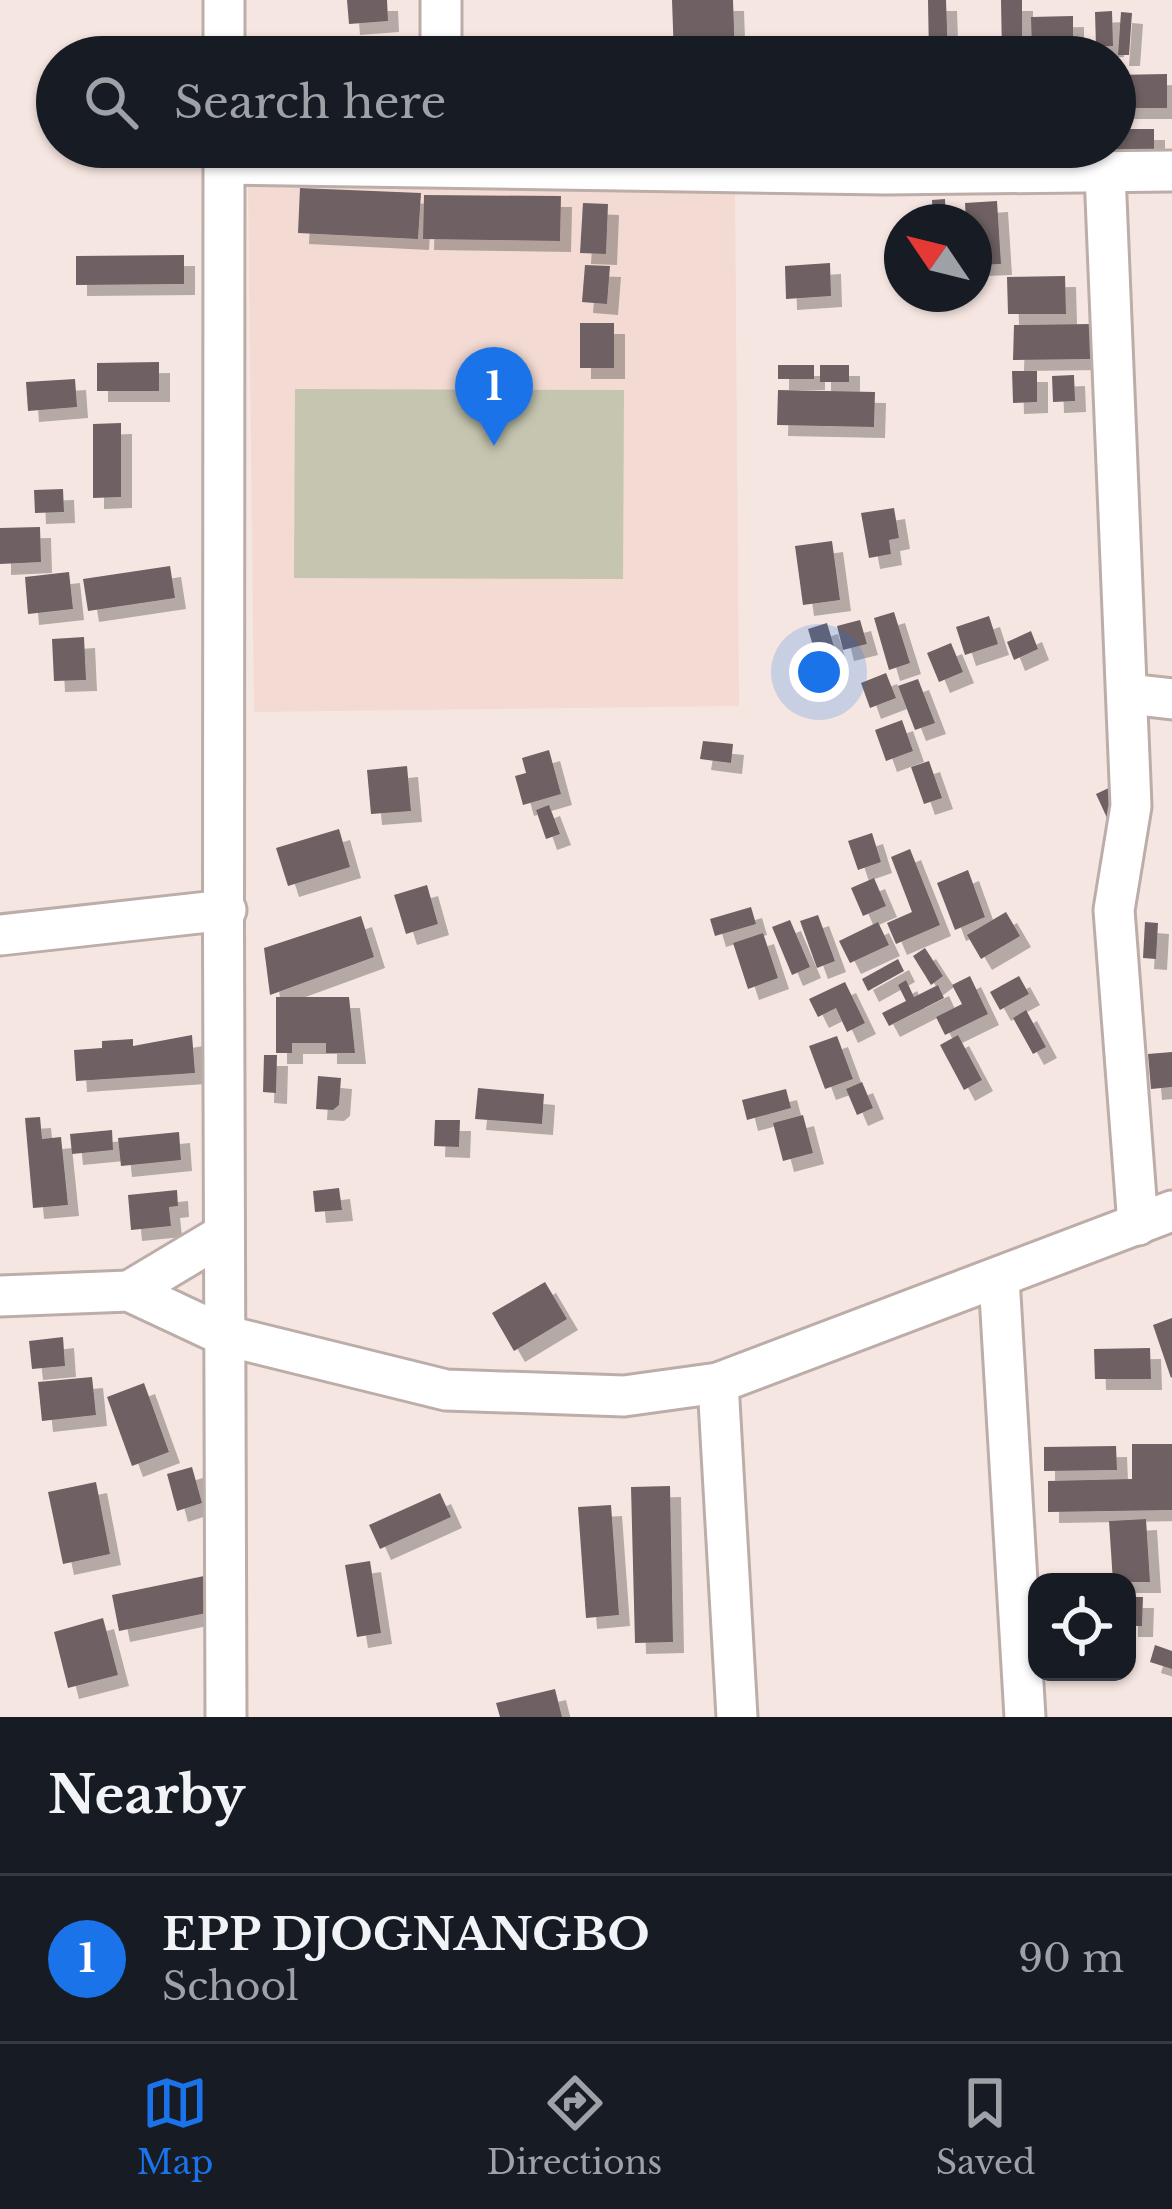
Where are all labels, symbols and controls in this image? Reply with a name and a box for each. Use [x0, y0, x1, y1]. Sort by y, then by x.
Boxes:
search box [36, 36, 1136, 168]
icon: search [78, 69, 144, 135]
text: Search here [174, 74, 446, 130]
north arrow [884, 204, 992, 312]
pin: 1 [455, 347, 533, 446]
your location [789, 642, 849, 702]
map controls [1028, 1573, 1136, 1681]
button: locate [1028, 1573, 1136, 1681]
text: Nearby [48, 1764, 245, 1827]
text: EPP DJOGNANGBO [162, 1906, 650, 1962]
text: 1 [78, 1934, 96, 1983]
text: 90 m [1018, 1934, 1124, 1983]
text: School [162, 1962, 299, 2011]
tab: Map [137, 2070, 213, 2183]
tab: Directions [487, 2070, 662, 2183]
tab: Saved [936, 2070, 1035, 2183]

